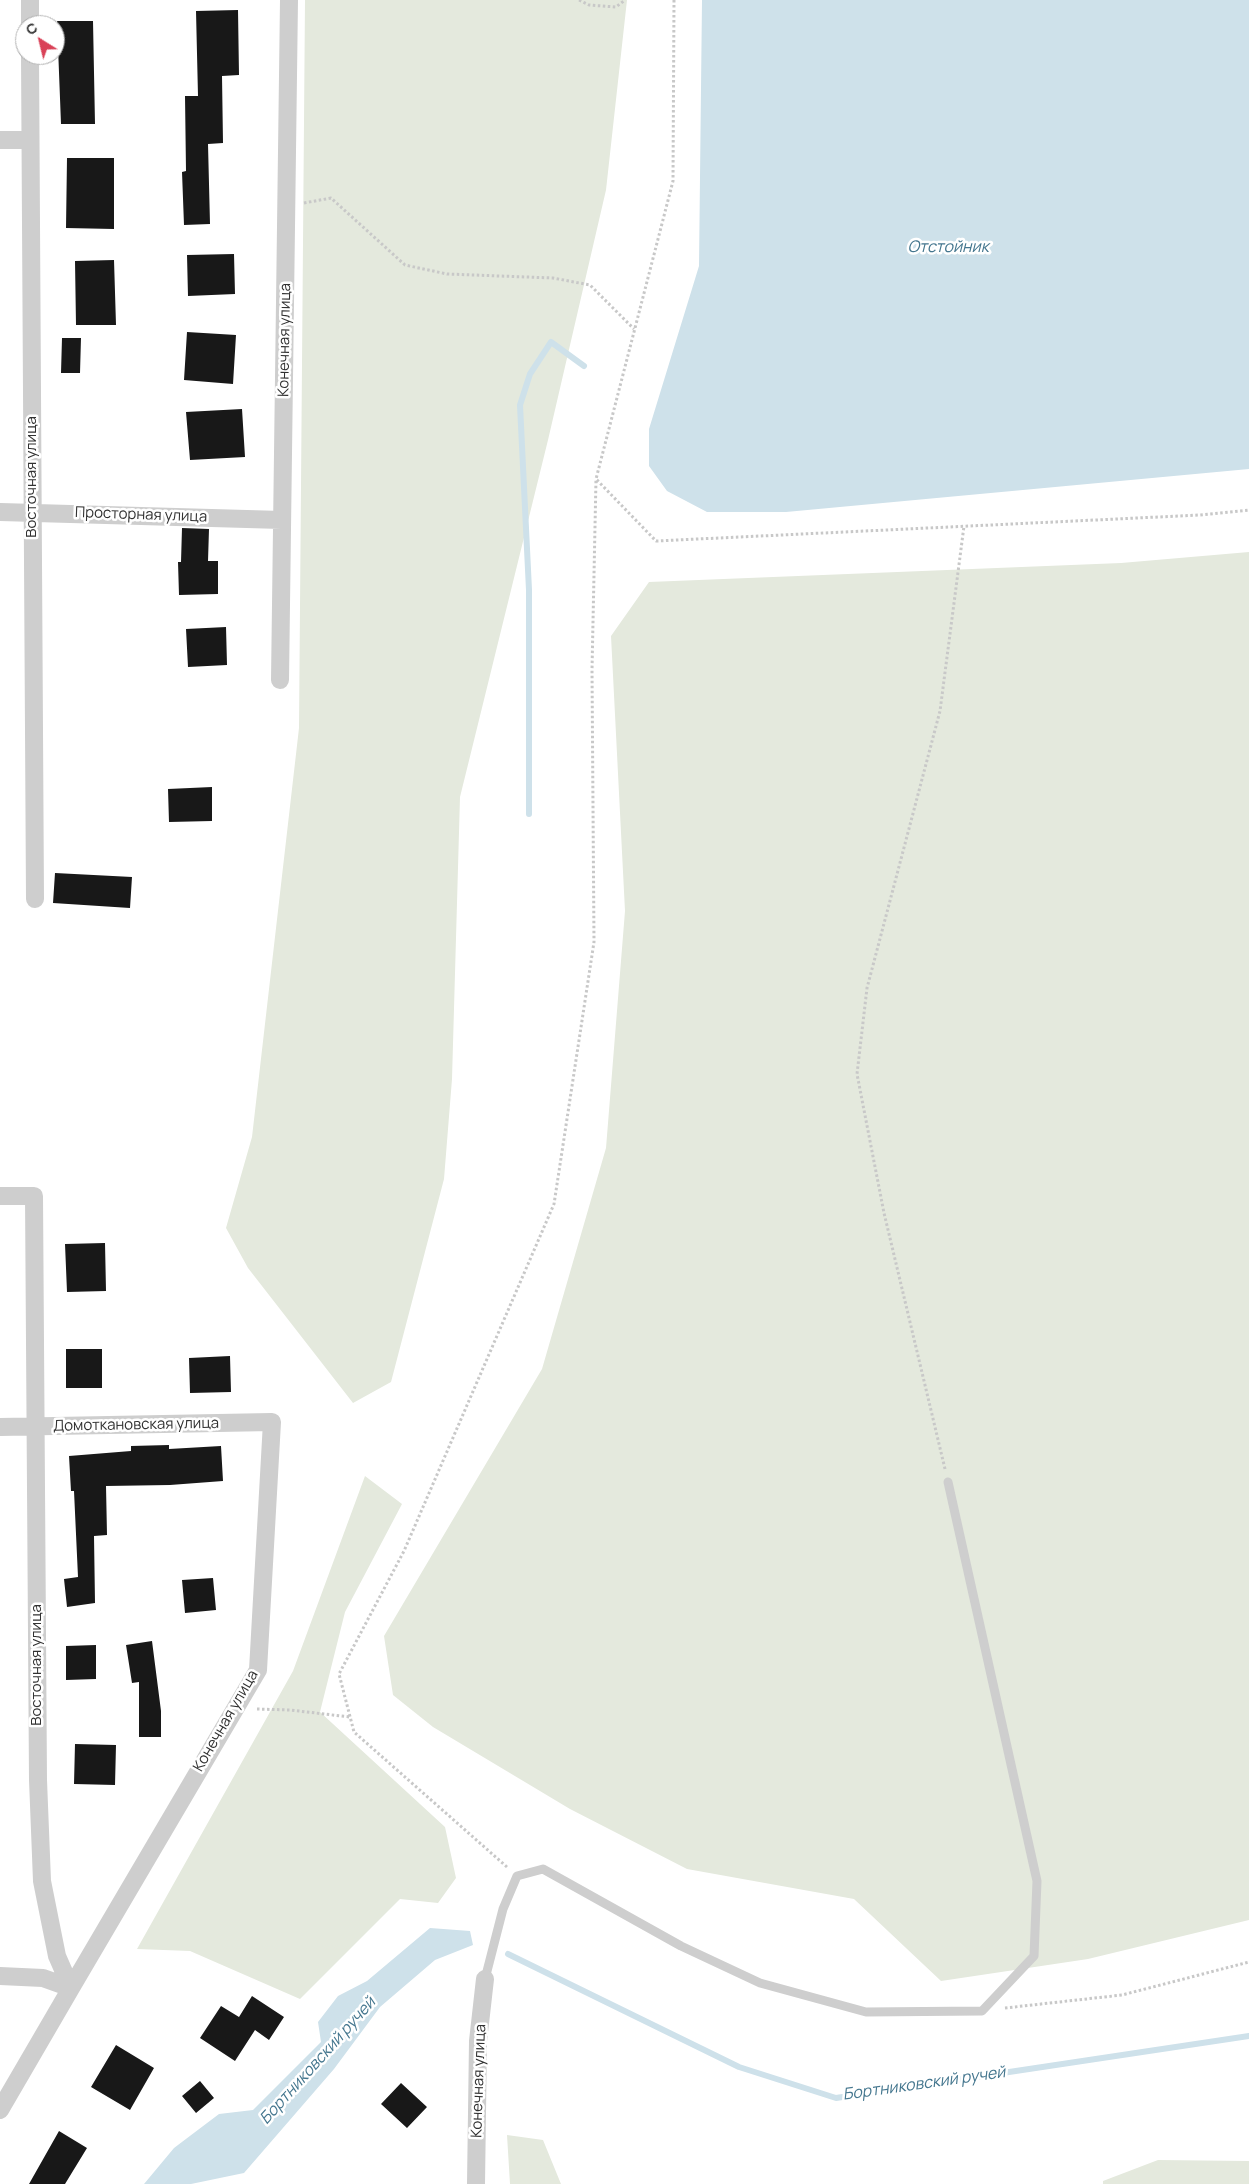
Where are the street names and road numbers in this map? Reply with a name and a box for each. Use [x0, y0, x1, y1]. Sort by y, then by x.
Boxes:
street label: Конечная улица [275, 283, 295, 397]
street label: Восточная улица [23, 416, 41, 538]
street label: Просторная улица [75, 504, 207, 526]
street label: Домоткановская улица [53, 1415, 219, 1435]
street label: Восточная улица [28, 1604, 46, 1726]
street label: Конечная улица [190, 1667, 262, 1775]
street label: Конечная улица [468, 2024, 490, 2138]

